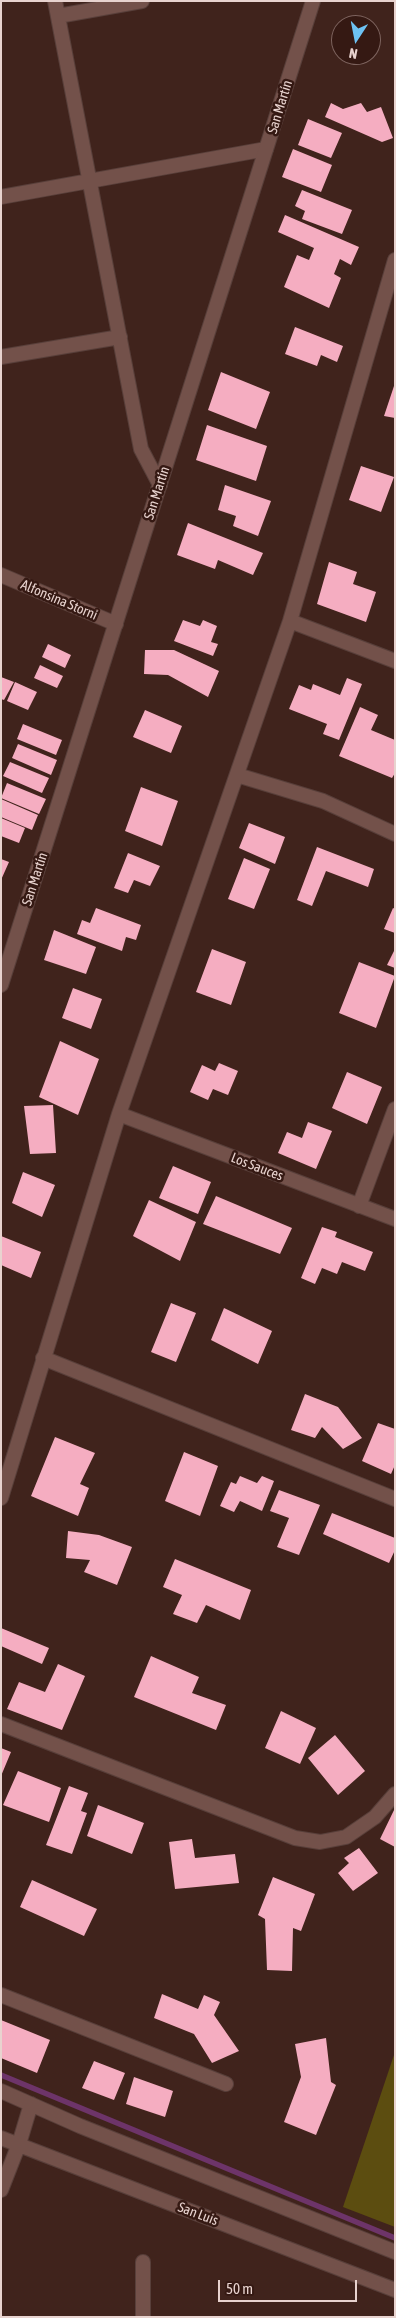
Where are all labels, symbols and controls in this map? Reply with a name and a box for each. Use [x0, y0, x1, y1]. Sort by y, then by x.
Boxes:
north arrow [331, 15, 381, 65]
text: N [348, 45, 359, 62]
street label: San Martín [264, 78, 296, 136]
street label: San Martín [141, 464, 173, 522]
street label: Alfonsina Storni [18, 576, 100, 624]
street label: San Martín [19, 850, 51, 908]
street label: Los Sauces [229, 1149, 285, 1185]
street label: San Luis [176, 2199, 220, 2229]
scale bar [221, 2270, 360, 2302]
text: 50 m [226, 2280, 253, 2297]

